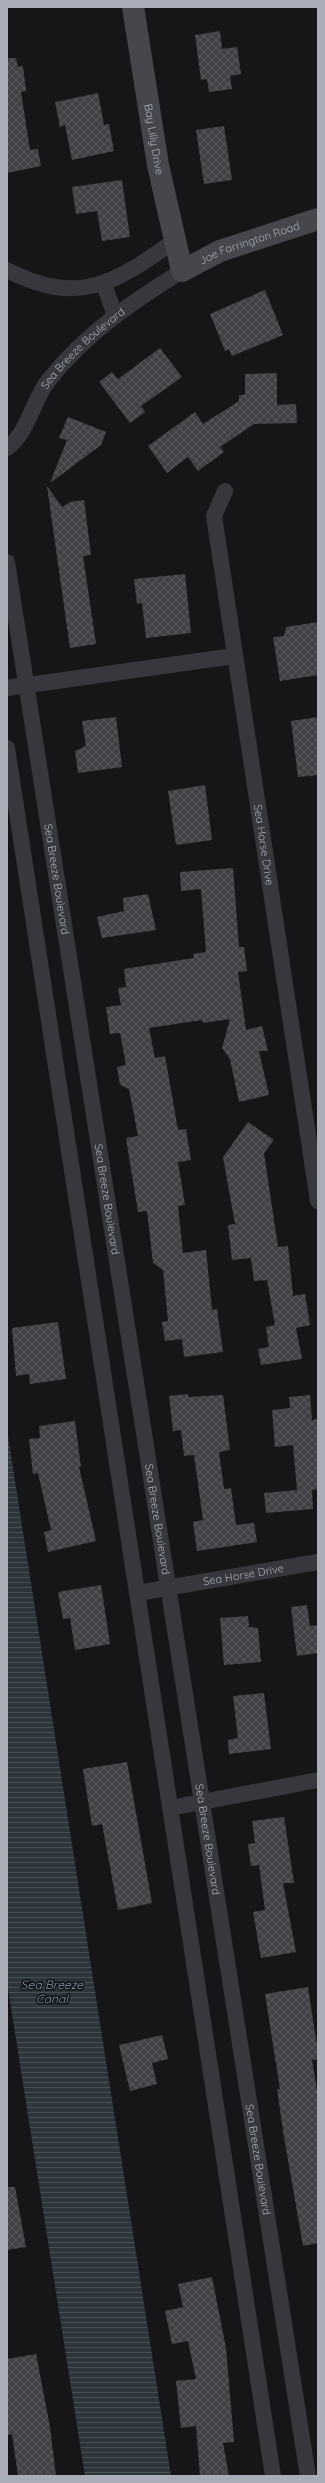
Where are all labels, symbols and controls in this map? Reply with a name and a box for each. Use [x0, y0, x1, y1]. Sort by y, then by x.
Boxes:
street label: Bay Lilly Drive [141, 103, 167, 176]
street label: Joe Farrington Road [197, 218, 301, 268]
street label: Sea Breeze Boulevard [37, 304, 127, 392]
street label: Sea Horse Drive [251, 803, 277, 886]
street label: Sea Breeze Boulevard [41, 823, 72, 936]
street label: Sea Breeze Boulevard [92, 1143, 123, 1256]
street label: Sea Breeze Boulevard [142, 1463, 173, 1576]
street label: Sea Horse Drive [202, 1561, 285, 1589]
street label: Sea Breeze Boulevard [192, 1783, 223, 1896]
water label: Sea Breeze Canal [21, 1977, 84, 2006]
street label: Sea Breeze Boulevard [243, 2103, 274, 2216]

